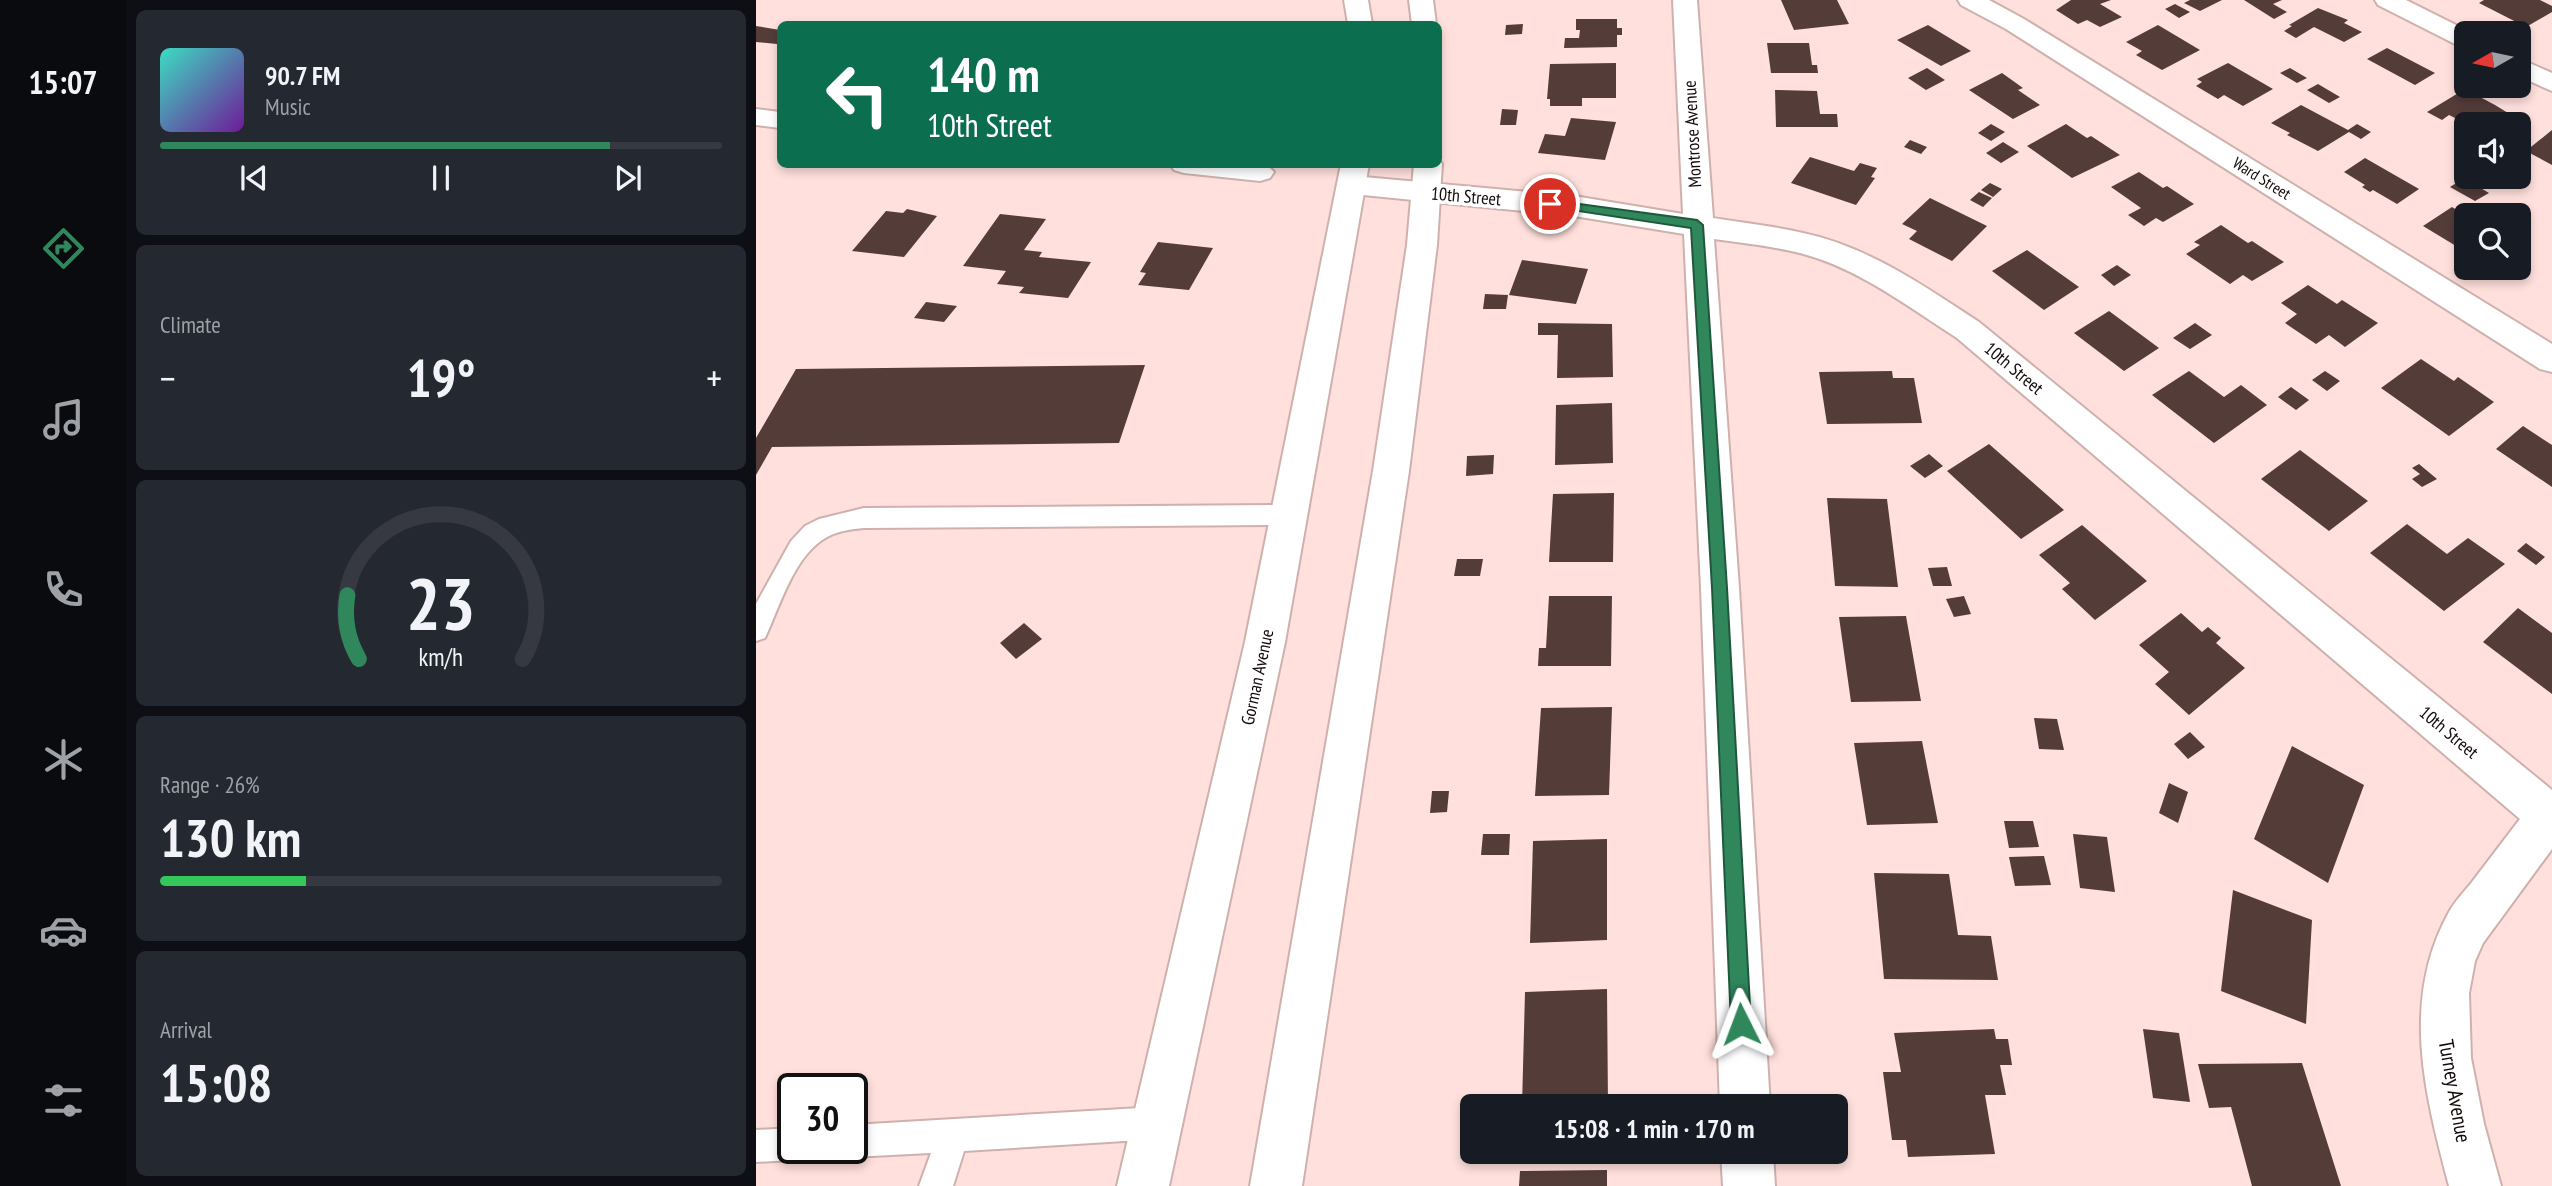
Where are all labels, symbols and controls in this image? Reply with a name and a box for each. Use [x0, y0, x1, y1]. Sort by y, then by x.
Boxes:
north arrow [2454, 21, 2530, 98]
map controls [2454, 21, 2531, 280]
text: 140 m [927, 42, 1040, 106]
icon: left [812, 49, 903, 140]
text: 90.7 FM [265, 59, 340, 92]
text: 15:07 [28, 61, 98, 103]
street label: Montrose Avenue [1678, 80, 1706, 188]
text: Music [265, 92, 311, 121]
text: 10th Street [927, 104, 1052, 146]
button: sound [2454, 112, 2531, 189]
street label: Ward Street [2229, 152, 2295, 204]
icon: previous [235, 159, 273, 197]
icon: pause [422, 159, 460, 197]
icon: next [609, 159, 647, 197]
pin [1520, 174, 1580, 234]
street label: 10th Street [1430, 181, 1502, 211]
icon: arrive [1531, 185, 1569, 223]
button: search [2454, 203, 2531, 280]
icon: directions [39, 224, 88, 273]
text: Climate [160, 310, 221, 339]
street label: 10th Street [1980, 337, 2048, 399]
text: 19° [407, 344, 475, 411]
text: − [160, 353, 176, 402]
text: + [706, 353, 722, 402]
icon: music [39, 395, 88, 444]
text: 23 [406, 555, 476, 649]
icon: phone [39, 565, 88, 614]
street label: Gorman Avenue [1236, 627, 1278, 727]
text: km/h [419, 641, 463, 673]
street label: 10th Street [2415, 701, 2483, 763]
icon: climate [39, 735, 88, 784]
text: Range · 26% [160, 770, 260, 799]
text: 130 km [160, 804, 301, 871]
icon: car [39, 906, 88, 955]
position arrow [1704, 987, 1778, 1061]
text: Arrival [160, 1015, 212, 1044]
street label: Turney Avenue [2433, 1037, 2477, 1145]
text: 15:08 [160, 1049, 272, 1116]
speed limit sign: 30 [777, 1073, 868, 1164]
icon: filters [39, 1076, 88, 1125]
text: 15:08 · 1 min · 170 m [1554, 1112, 1754, 1145]

